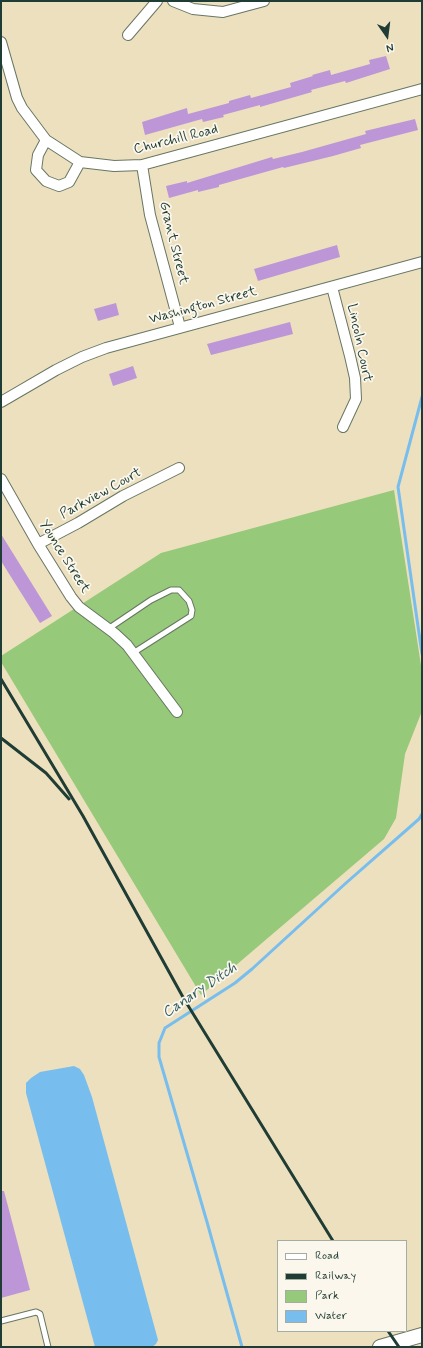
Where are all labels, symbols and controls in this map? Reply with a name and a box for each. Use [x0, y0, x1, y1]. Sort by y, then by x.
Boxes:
north arrow [367, 16, 407, 56]
text: N [385, 40, 395, 55]
street label: Churchill Road [132, 121, 220, 159]
street label: Grant Street [155, 200, 191, 286]
street label: Washington Street [147, 284, 259, 328]
street label: Lincoln Court [343, 302, 375, 384]
street label: Parkview Court [57, 465, 145, 523]
street label: Younce Street [35, 517, 93, 597]
water label: Canary Ditch [159, 960, 241, 1022]
legend [277, 1240, 407, 1332]
text: Road [315, 1248, 339, 1264]
text: Railway [315, 1268, 356, 1284]
text: Park [315, 1288, 339, 1304]
text: Water [315, 1308, 347, 1324]

